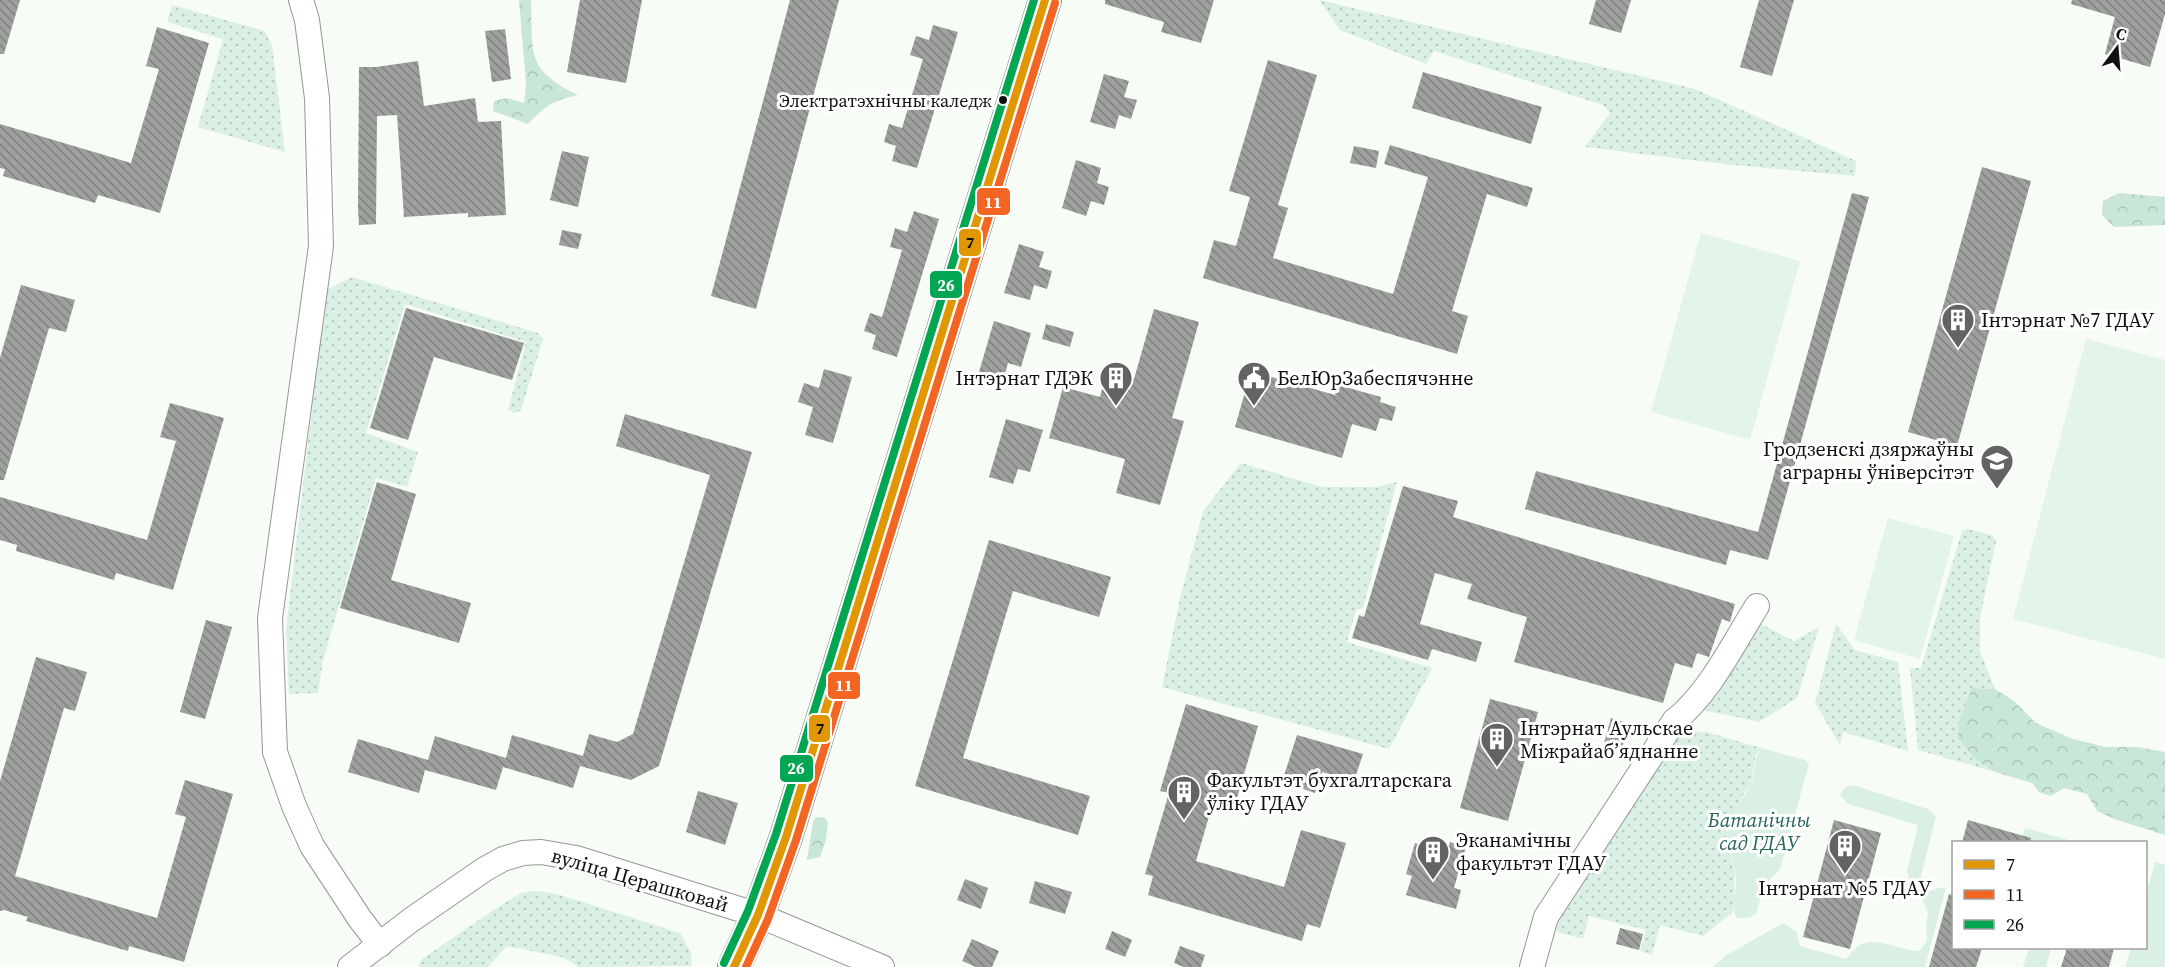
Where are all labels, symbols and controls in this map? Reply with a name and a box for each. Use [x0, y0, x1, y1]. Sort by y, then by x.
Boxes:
north arrow [2087, 18, 2147, 78]
text: С [2113, 22, 2129, 46]
place label: Электратэхнічны каледж [779, 88, 992, 113]
marker: Электратэхнічны каледж [997, 94, 1009, 106]
line badge: 11 [976, 187, 1011, 216]
text: 11 [984, 191, 1002, 213]
line badge: 7 [958, 228, 982, 257]
text: 7 [966, 231, 975, 253]
line badge: 26 [929, 270, 963, 299]
text: 26 [937, 274, 955, 296]
building icon: Інтэрнат №7 ГДАУ [1940, 302, 1976, 349]
place label: Інтэрнат №7 ГДАУ [1981, 306, 2155, 334]
building icon: Інтэрнат ГДЭК [1098, 360, 1134, 407]
public building icon: БелЮрЗабеспячэнне [1236, 360, 1272, 407]
place label: Інтэрнат ГДЭК [955, 364, 1094, 392]
place label: БелЮрЗабеспячэнне [1277, 364, 1473, 392]
place label: Гродзенскі дзяржаўны аграрны ўніверсітэт [1763, 435, 1974, 486]
school or university icon: Гродзенскі дзяржаўны аграрны ўніверсітэт [1979, 443, 2015, 490]
line badge: 11 [827, 671, 861, 700]
text: 11 [835, 674, 853, 696]
line badge: 7 [808, 714, 831, 743]
place label: Інтэрнат Аульскае Міжрайабʼяднанне [1520, 714, 1699, 765]
text: 7 [816, 717, 825, 739]
building icon: Інтэрнат Аульскае Міжрайабʼяднанне [1479, 721, 1515, 768]
line badge: 26 [779, 754, 814, 783]
text: 26 [787, 757, 805, 779]
place label: Факультэт бухгалтарскага ўліку ГДАУ [1207, 766, 1453, 817]
building icon: Факультэт бухгалтарскага ўліку ГДАУ [1166, 774, 1202, 821]
park label: Батанічны сад ГДАУ [1706, 806, 1811, 857]
place label: Эканамічны факультэт ГДАУ [1456, 826, 1607, 877]
building icon: Інтэрнат №5 ГДАУ [1827, 828, 1863, 875]
building icon: Эканамічны факультэт ГДАУ [1415, 834, 1451, 881]
street label: вуліца Церашковай [548, 841, 732, 919]
legend [1952, 841, 2147, 949]
text: 7 [2006, 852, 2015, 877]
place label: Інтэрнат №5 ГДАУ [1758, 874, 1932, 902]
text: 11 [2006, 882, 2024, 907]
text: 26 [2006, 912, 2024, 937]

